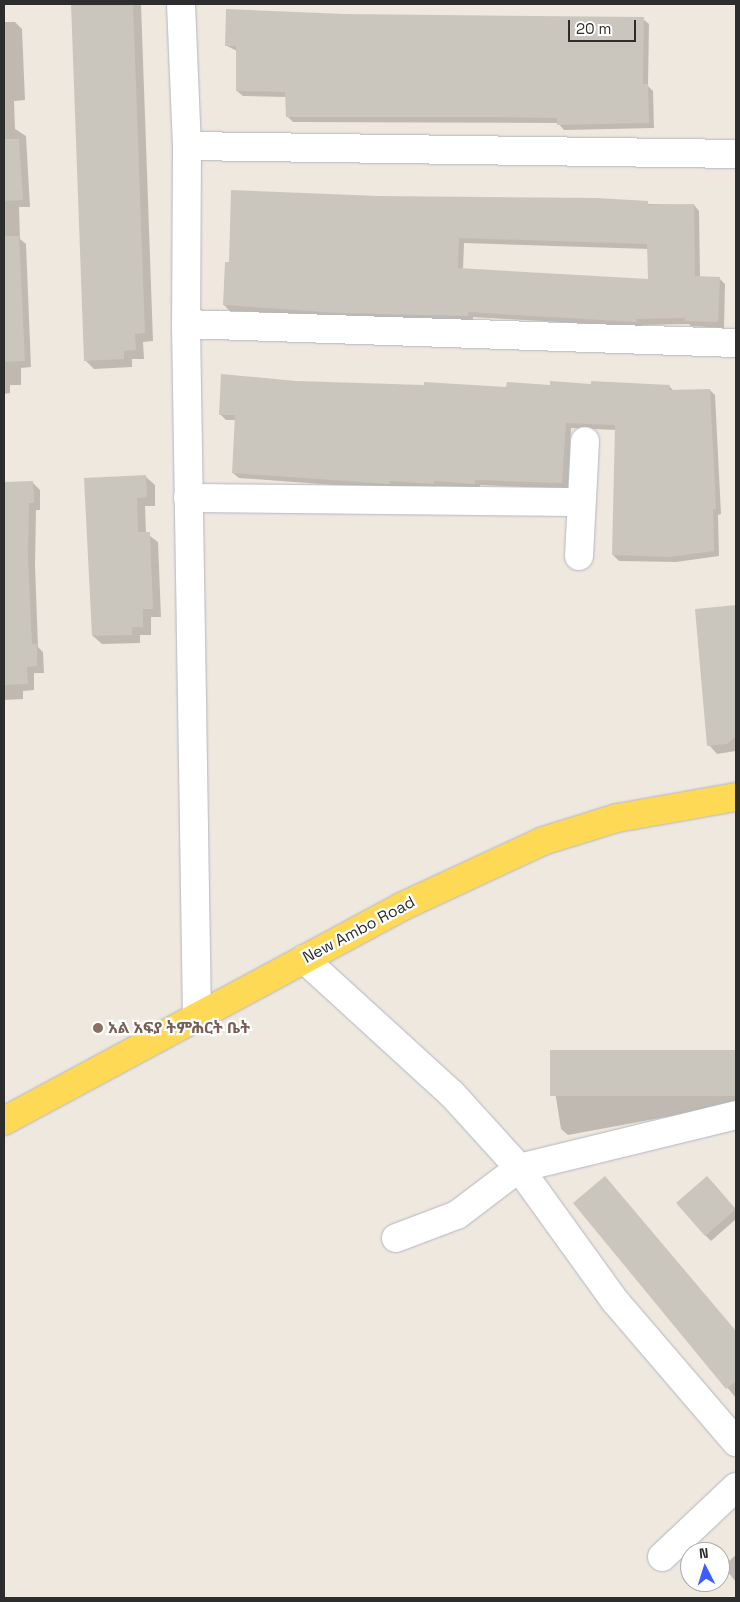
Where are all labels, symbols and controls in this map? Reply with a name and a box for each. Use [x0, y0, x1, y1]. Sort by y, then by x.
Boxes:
scale bar [570, 10, 638, 42]
text: 20 m [576, 19, 611, 38]
street label: New Ambo Road [300, 892, 418, 968]
place label: አል አፍያ ትምሕርት ቤት [108, 1018, 250, 1038]
marker: አል አፍያ ትምሕርት ቤት [92, 1022, 104, 1034]
north arrow [680, 1542, 730, 1592]
text: N [698, 1544, 709, 1562]

